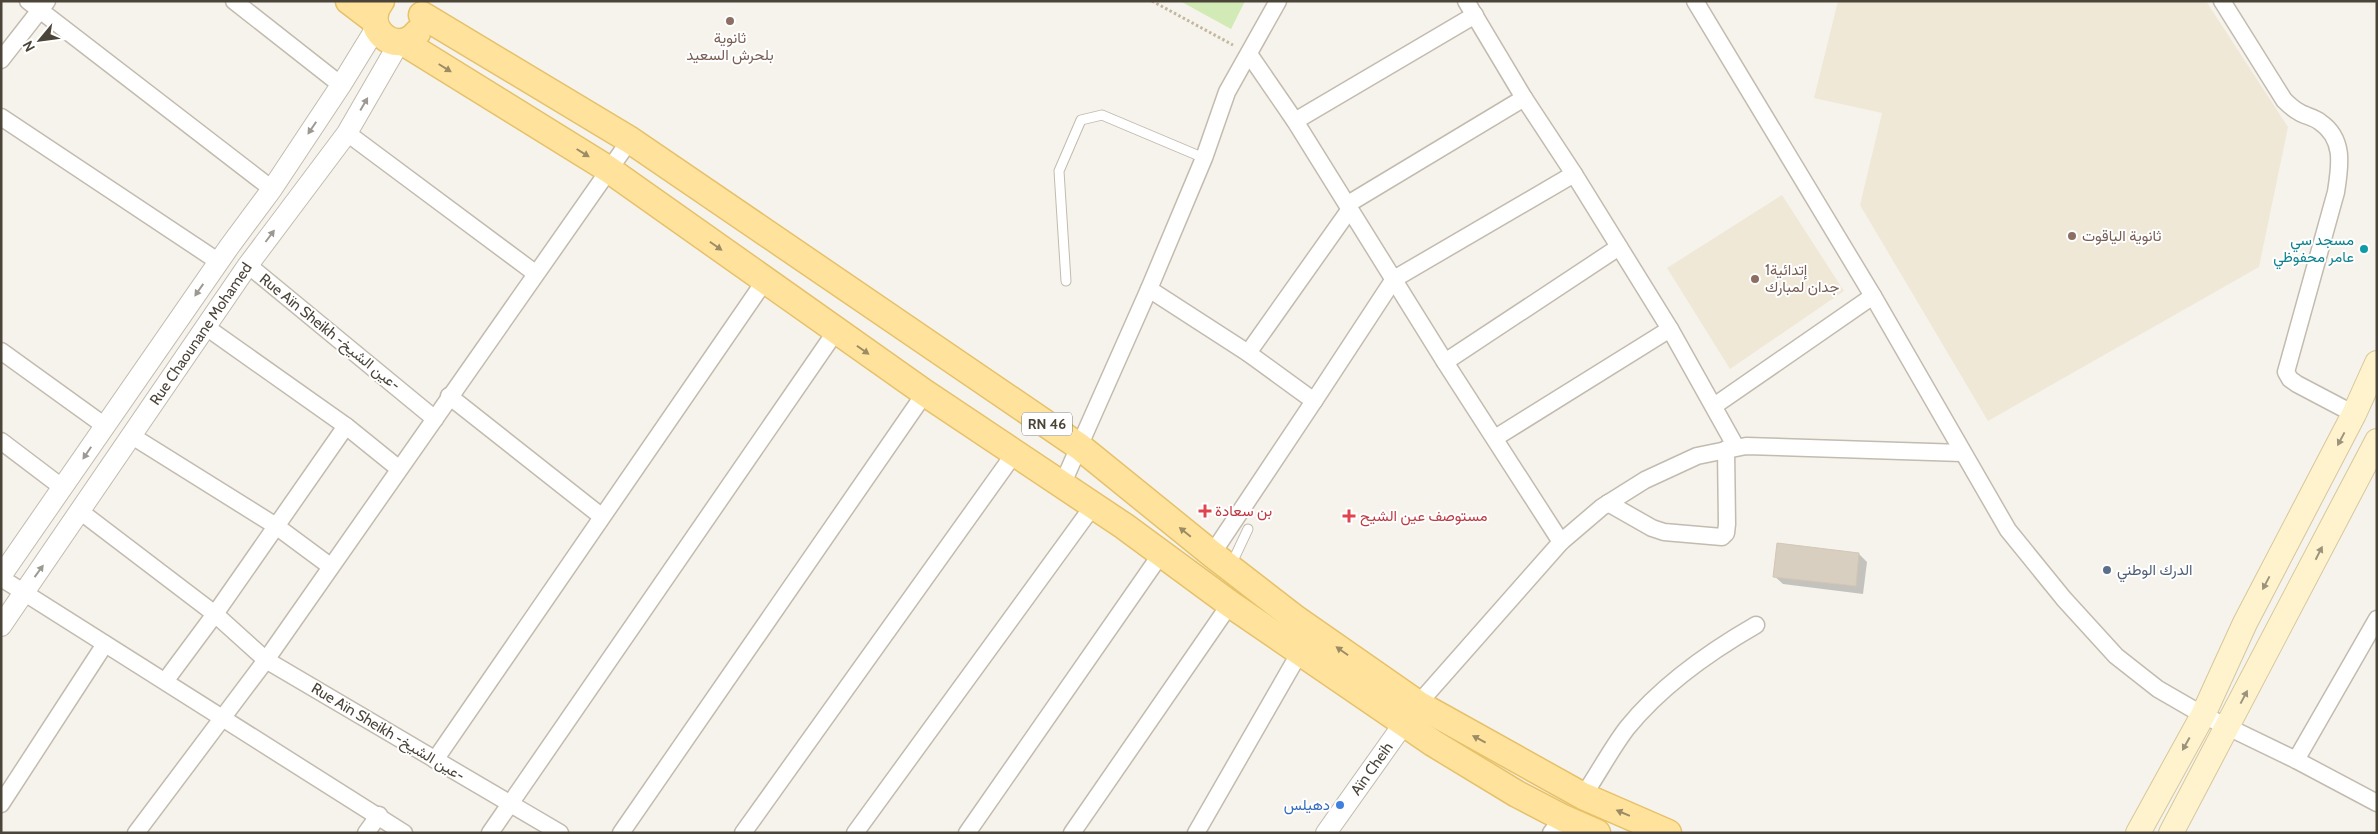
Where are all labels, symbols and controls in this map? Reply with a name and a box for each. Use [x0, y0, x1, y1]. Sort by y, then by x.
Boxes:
north arrow [15, 15, 65, 65]
marker: ثانوية بلحرش السعيد [724, 15, 736, 27]
place label: ثانوية بلحرش السعيد [686, 29, 774, 65]
text: N [18, 38, 39, 55]
one-way arrow [438, 63, 451, 72]
one-way arrow [360, 96, 368, 111]
one-way arrow [307, 122, 317, 135]
one-way arrow [576, 149, 589, 158]
place label: ثانوية الياقوت [2082, 227, 2162, 245]
one-way arrow [265, 229, 275, 243]
marker: ثانوية الياقوت [2066, 230, 2078, 242]
place label: مسجد سي عامر محفوظي [2273, 231, 2354, 270]
one-way arrow [709, 241, 723, 251]
marker: مسجد سي عامر محفوظي [2358, 243, 2370, 255]
street label: Rue Chaounane Mohamed [146, 259, 256, 408]
place label: 1إتدائية جدان لمبارك [1765, 261, 1839, 296]
street label: Rue Aïn Sheikh -عين الشيخ- [255, 270, 404, 396]
marker: 1إتدائية جدان لمبارك [1749, 273, 1761, 285]
one-way arrow [194, 283, 204, 297]
one-way arrow [856, 345, 870, 355]
road number: RN 46 [1022, 412, 1072, 436]
one-way arrow [2337, 431, 2345, 446]
one-way arrow [82, 446, 92, 459]
place label: بن سعادة [1215, 502, 1272, 521]
marker: بن سعادة [1199, 505, 1211, 517]
place label: مستوصف عين الشيح [1360, 507, 1488, 527]
marker: مستوصف عين الشيح [1342, 509, 1356, 523]
one-way arrow [1179, 527, 1192, 538]
one-way arrow [2315, 546, 2323, 560]
place label: الدرك الوطني [2117, 561, 2193, 583]
one-way arrow [34, 564, 44, 578]
marker: الدرك الوطني [2101, 564, 2113, 576]
one-way arrow [2262, 576, 2270, 590]
one-way arrow [1336, 646, 1349, 656]
street label: Rue Aïn Sheikh -عين الشيخ- [307, 679, 468, 787]
one-way arrow [2240, 690, 2248, 705]
one-way arrow [1472, 735, 1486, 743]
one-way arrow [2182, 737, 2190, 752]
street label: Aïn Cheih [1347, 739, 1397, 799]
place label: دهيلس [1284, 796, 1330, 815]
marker: دهيلس [1334, 799, 1346, 811]
one-way arrow [1616, 809, 1630, 817]

